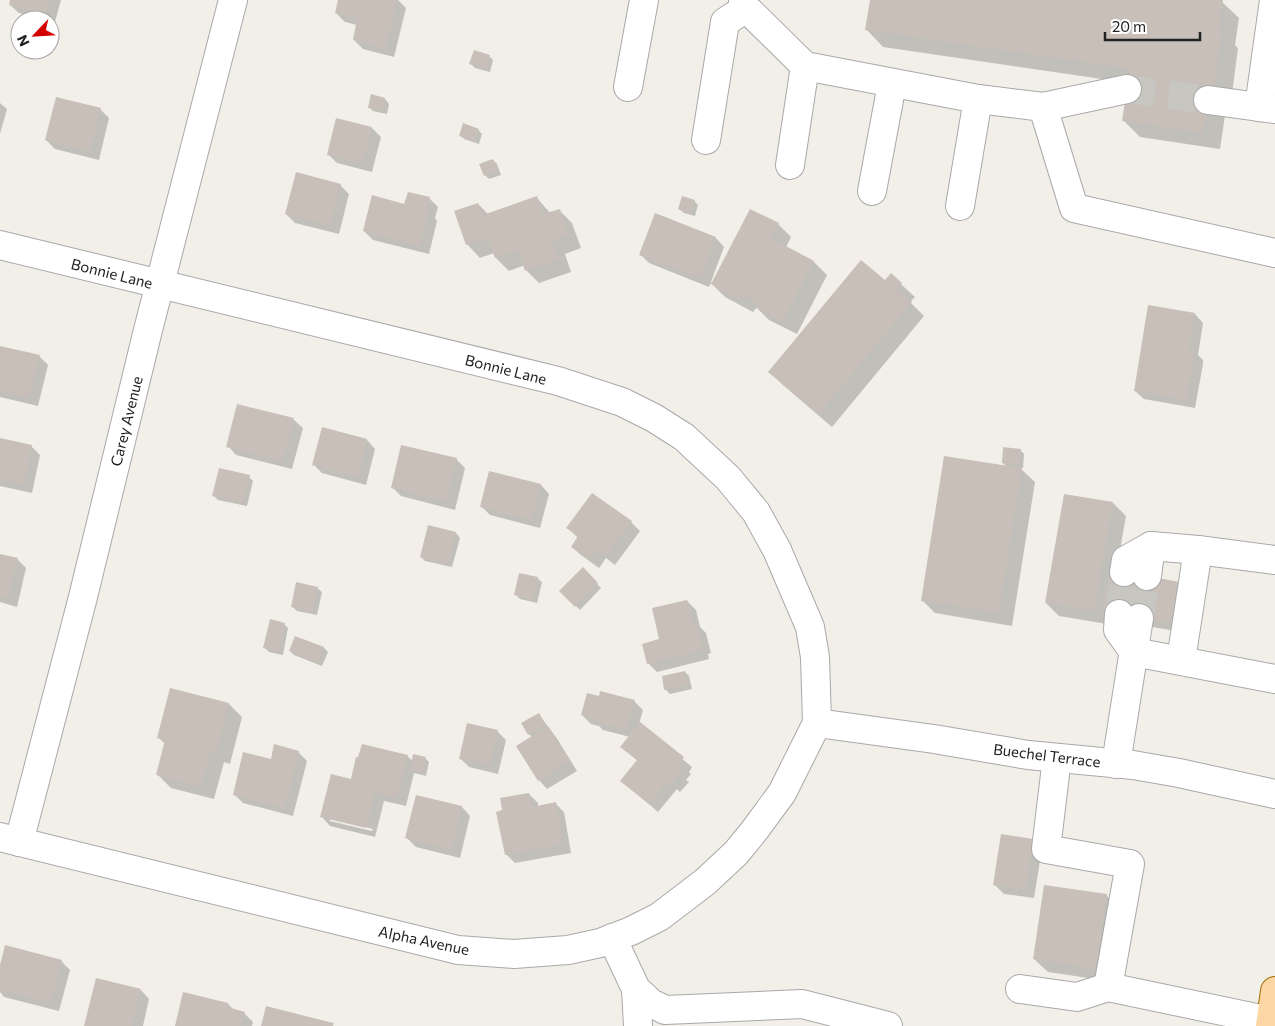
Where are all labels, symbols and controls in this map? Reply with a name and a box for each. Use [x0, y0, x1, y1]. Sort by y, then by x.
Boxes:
north arrow [10, 10, 60, 60]
scale bar [1105, 10, 1200, 42]
text: 20 m [1112, 17, 1146, 35]
text: N [13, 32, 33, 49]
street label: Bonnie Lane [69, 254, 155, 292]
street label: Bonnie Lane [463, 350, 549, 388]
street label: Carey Avenue [106, 374, 146, 468]
street label: Buechel Terrace [992, 739, 1102, 771]
street label: Alpha Avenue [377, 922, 471, 958]

